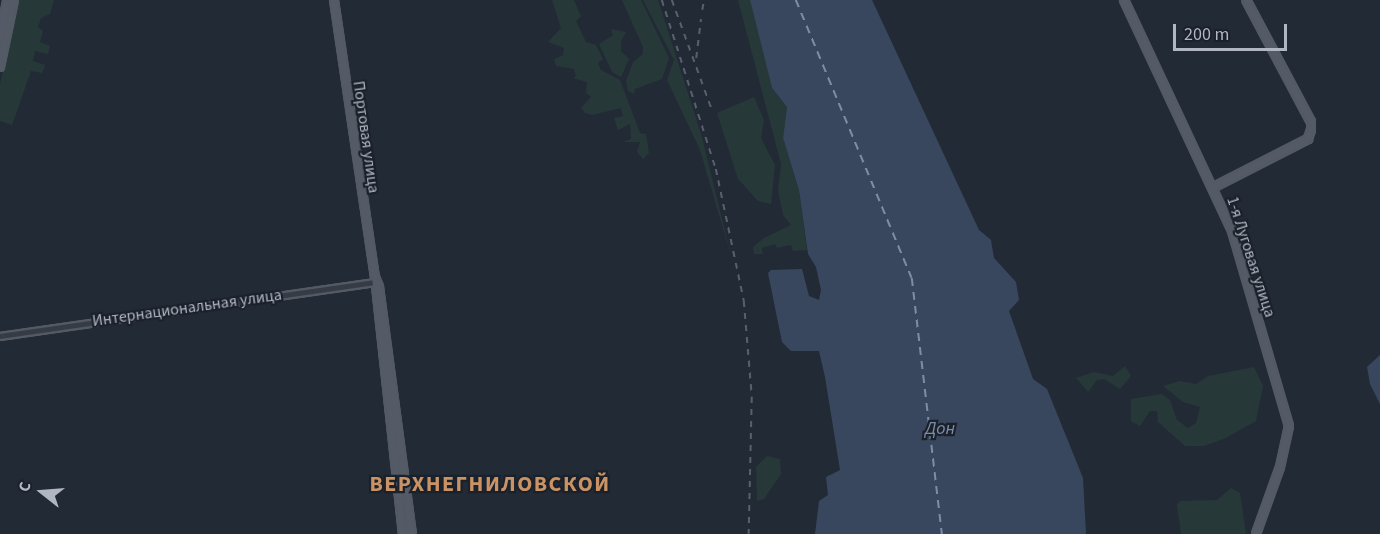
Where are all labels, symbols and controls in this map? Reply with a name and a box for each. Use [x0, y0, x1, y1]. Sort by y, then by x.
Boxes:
scale bar [1176, 12, 1290, 50]
text: 200 m [1184, 22, 1229, 47]
street label: Портовая улица [349, 80, 383, 194]
street label: 1-я Луговая улица [1222, 194, 1280, 320]
street label: Интернациональная улица [91, 285, 283, 331]
water label: Дон [925, 418, 955, 440]
north arrow [12, 462, 72, 522]
district label: ВЕРХНЕГНИЛОВСКОЙ [369, 472, 611, 498]
text: С [13, 479, 37, 494]

